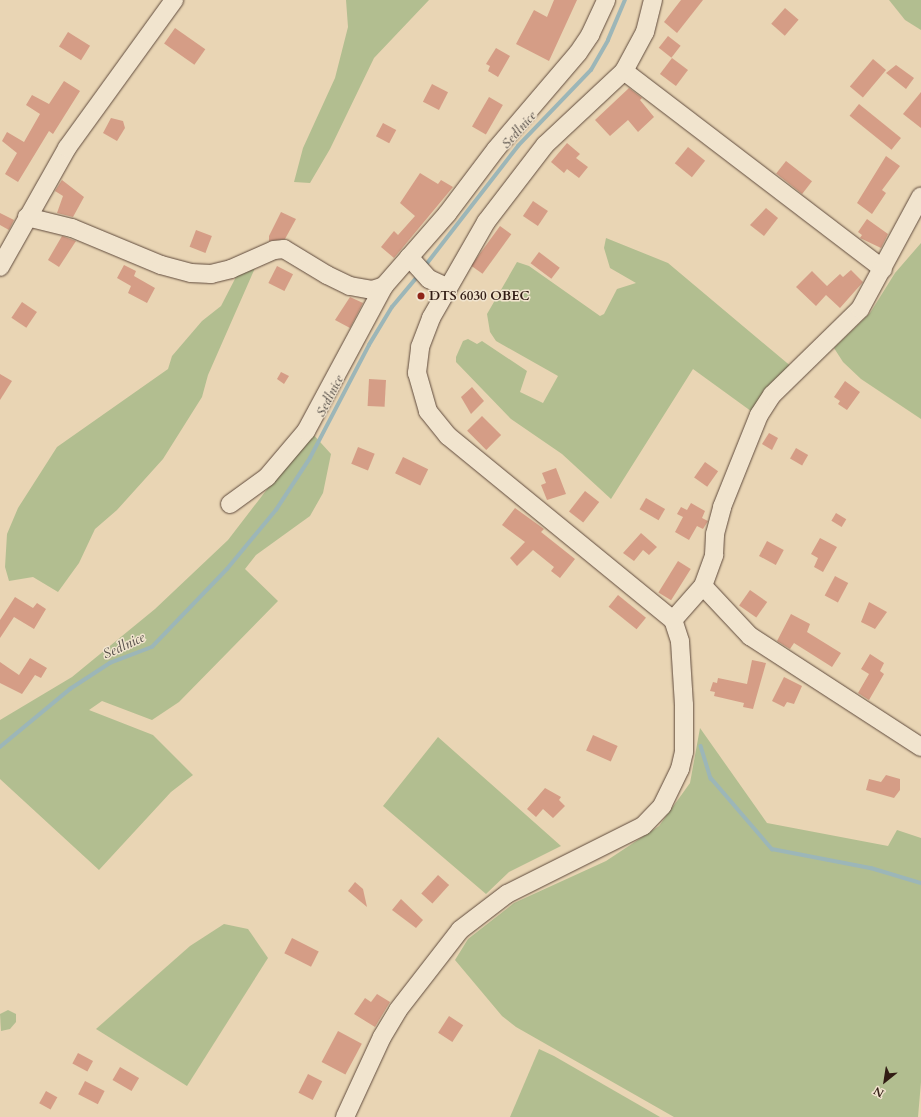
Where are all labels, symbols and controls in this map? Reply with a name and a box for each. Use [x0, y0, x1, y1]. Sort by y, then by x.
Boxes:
water label: Sedlnice [498, 108, 540, 152]
place label: DTS 6030 OBEC [429, 288, 530, 304]
marker: DTS 6030 OBEC [416, 291, 426, 301]
water label: Sedlnice [312, 372, 348, 420]
water label: Sedlnice [100, 629, 148, 663]
north arrow [865, 1061, 905, 1101]
text: N [871, 1083, 887, 1101]

